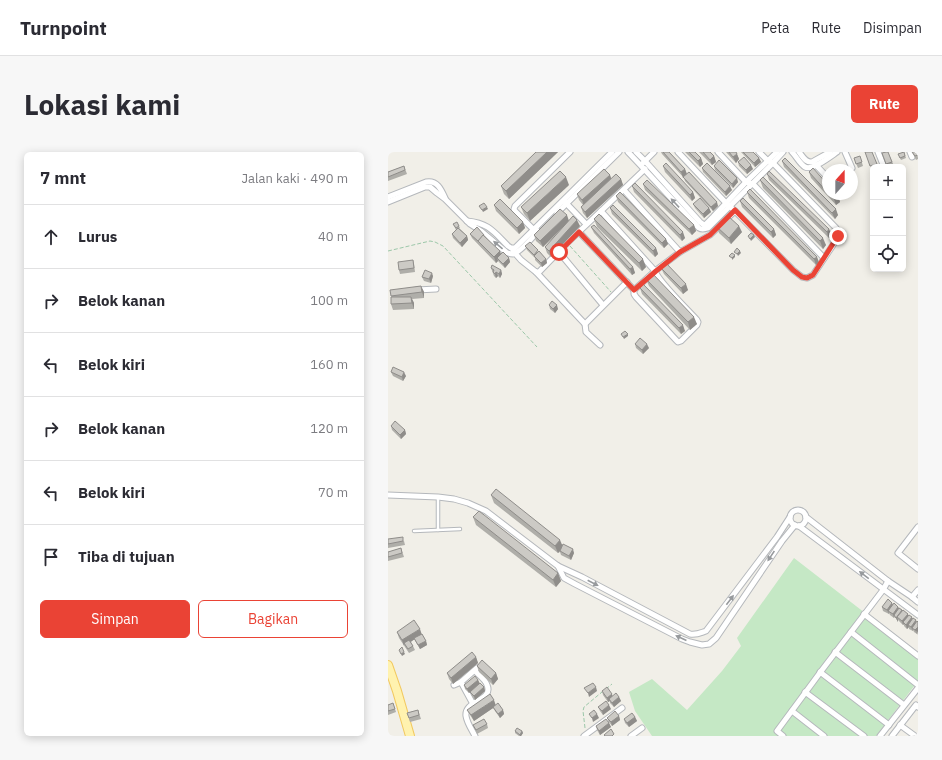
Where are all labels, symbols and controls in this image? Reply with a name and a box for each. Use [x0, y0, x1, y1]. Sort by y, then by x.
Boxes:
text: Turnpoint [20, 16, 107, 40]
text: Peta [761, 19, 790, 37]
text: Rute [812, 19, 841, 37]
text: Disimpan [863, 19, 922, 37]
button: Rute [851, 85, 918, 123]
text: Lokasi kami [24, 86, 180, 123]
north arrow [822, 164, 858, 200]
map controls [870, 164, 906, 272]
button: + [870, 164, 906, 200]
text: 7 mnt [40, 167, 86, 189]
text: Jalan kaki · 490 m [241, 170, 348, 187]
one-way arrow [670, 198, 680, 208]
button: − [870, 200, 906, 236]
icon: ahead [40, 226, 62, 248]
text: Lurus [78, 227, 117, 246]
route end [829, 227, 847, 245]
text: 40 m [318, 228, 348, 245]
button: locate [870, 236, 906, 272]
one-way arrow [493, 241, 503, 250]
route start [550, 243, 568, 261]
icon: right [40, 290, 62, 312]
text: Belok kanan [78, 291, 165, 310]
text: 100 m [310, 292, 348, 309]
icon: left [40, 354, 62, 376]
text: Belok kiri [78, 355, 145, 374]
text: 160 m [310, 356, 348, 373]
icon: right [40, 418, 62, 440]
text: Belok kanan [78, 419, 165, 438]
text: 120 m [310, 420, 348, 437]
icon: left [40, 482, 62, 504]
text: Belok kiri [78, 483, 145, 502]
text: 70 m [318, 484, 348, 501]
icon: arrive [40, 546, 62, 568]
text: Tiba di tujuan [78, 547, 175, 566]
one-way arrow [768, 550, 775, 562]
one-way arrow [859, 571, 870, 580]
one-way arrow [587, 580, 598, 586]
one-way arrow [726, 595, 734, 606]
button: Simpan [40, 600, 190, 638]
button: Bagikan [198, 600, 348, 638]
one-way arrow [675, 635, 686, 641]

